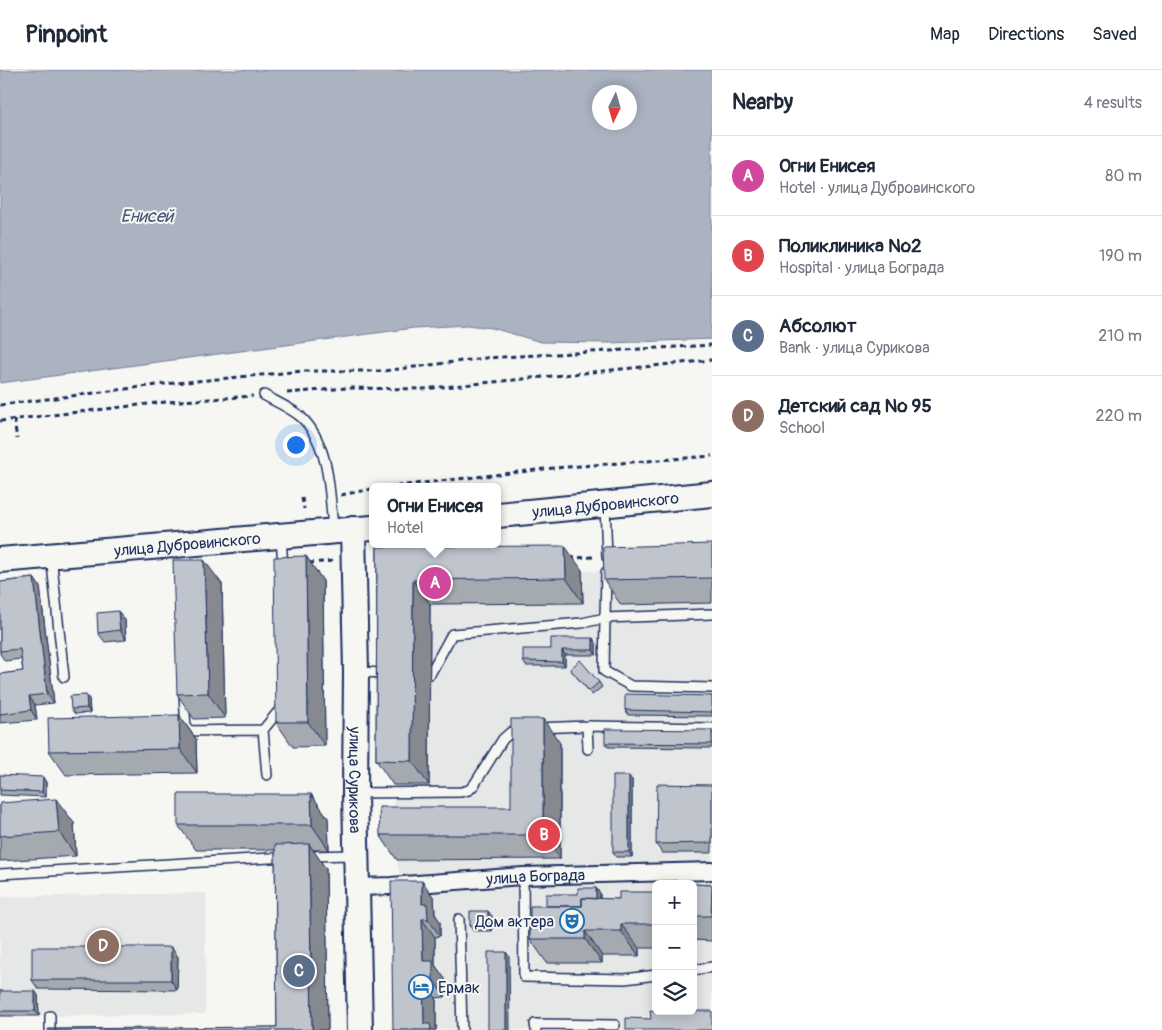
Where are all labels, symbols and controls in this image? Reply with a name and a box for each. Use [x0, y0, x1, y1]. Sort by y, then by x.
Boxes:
text: Pinpoint [25, 20, 107, 49]
text: Map [930, 23, 960, 46]
text: Directions [988, 23, 1064, 46]
text: Saved [1092, 23, 1137, 46]
north arrow [592, 85, 637, 130]
text: Nearby [732, 89, 793, 116]
text: 4 results [1084, 93, 1142, 113]
text: Огни Енисея [779, 154, 875, 178]
text: A [743, 166, 753, 186]
text: 80 m [1105, 166, 1142, 186]
text: Hotel · улица Дубровинского [779, 178, 975, 198]
water label: Енисей [120, 205, 175, 228]
text: Поликлиника №2 [779, 234, 922, 258]
text: B [743, 246, 753, 266]
text: 190 m [1099, 246, 1142, 266]
text: Hospital · улица Бограда [779, 258, 944, 278]
text: Абсолют [779, 314, 856, 338]
text: C [743, 326, 753, 346]
text: 210 m [1098, 326, 1142, 346]
text: Bank · улица Сурикова [779, 338, 930, 358]
text: Детский сад № 95 [779, 394, 932, 418]
text: D [743, 406, 753, 426]
text: 220 m [1096, 406, 1142, 426]
text: School [779, 418, 825, 438]
your location [283, 432, 309, 458]
popup [369, 483, 501, 548]
street label: улица Дубровинского [530, 488, 680, 523]
text: Огни Енисея [387, 494, 483, 518]
text: Hotel [387, 518, 424, 538]
street label: улица Дубровинского [112, 529, 262, 561]
pin: A [419, 564, 451, 602]
street label: улица Сурикова [344, 725, 365, 834]
pin: B [528, 816, 560, 854]
street label: улица Бограда [484, 865, 585, 890]
map controls [652, 880, 697, 1015]
button: + [652, 880, 697, 925]
theatre icon: Дом актера [559, 908, 585, 934]
place label: Дом актера [474, 912, 554, 932]
button: − [652, 925, 697, 970]
pin: D [87, 927, 119, 965]
pin: C [283, 952, 315, 990]
button: layers [652, 970, 697, 1015]
hotel icon: Ермак [408, 974, 434, 1000]
place label: Ермак [438, 978, 480, 998]

